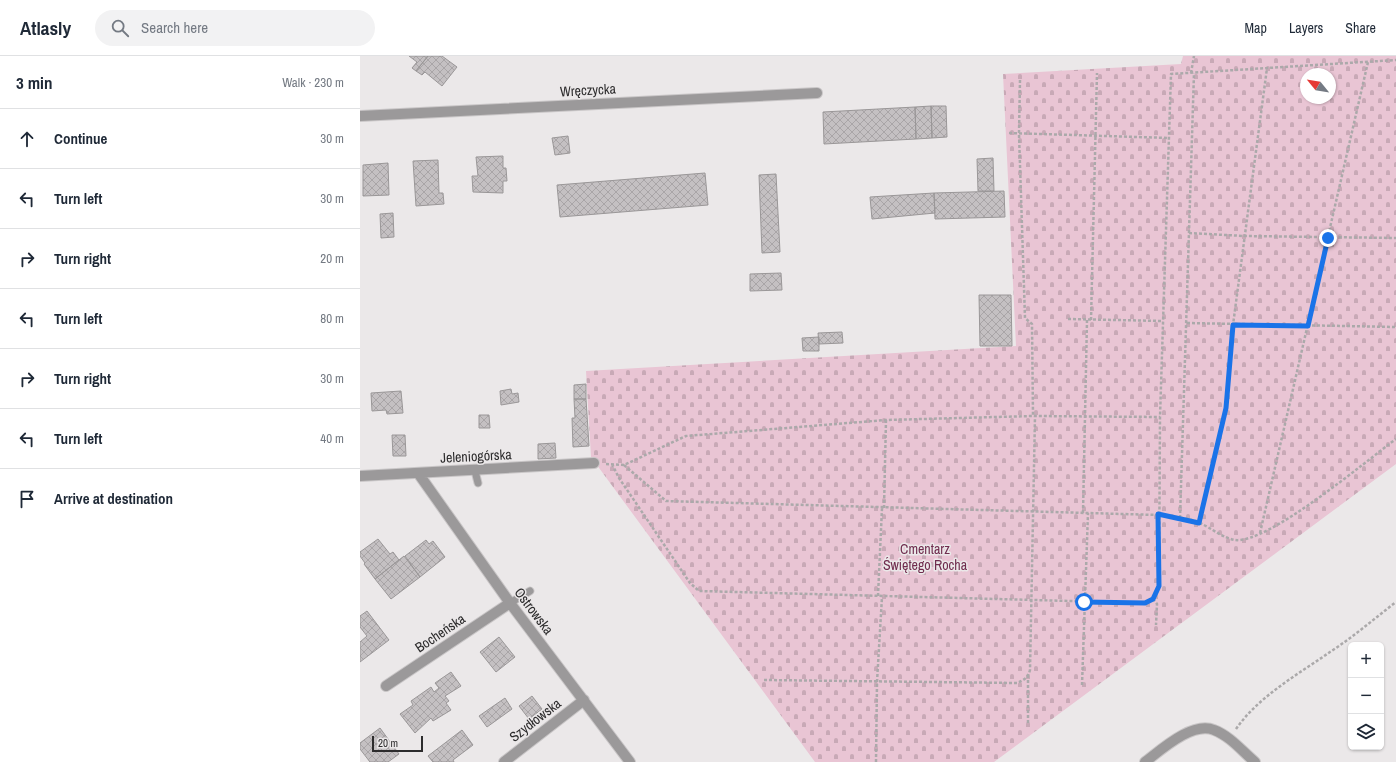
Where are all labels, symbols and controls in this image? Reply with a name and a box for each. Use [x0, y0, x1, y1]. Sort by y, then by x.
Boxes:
search box [95, 10, 375, 46]
text: Atlasly [20, 15, 71, 41]
icon: search [109, 17, 131, 39]
text: Search here [141, 17, 208, 38]
text: Map [1245, 19, 1267, 37]
text: Layers [1289, 19, 1323, 37]
text: Share [1345, 19, 1376, 37]
north arrow [1300, 68, 1336, 104]
text: 3 min [16, 71, 52, 94]
text: Walk · 230 m [282, 74, 344, 91]
street label: Wręczycka [560, 80, 617, 100]
icon: ahead [16, 128, 38, 150]
text: Continue [54, 128, 107, 149]
text: 30 m [320, 130, 344, 147]
icon: left [16, 188, 38, 210]
text: Turn left [54, 188, 102, 209]
text: 30 m [320, 190, 344, 207]
route end [1319, 229, 1337, 247]
icon: right [16, 248, 38, 270]
text: Turn right [54, 248, 111, 269]
text: 20 m [320, 250, 344, 267]
icon: left [16, 308, 38, 330]
text: Turn left [54, 308, 102, 329]
text: 80 m [320, 310, 344, 327]
icon: right [16, 368, 38, 390]
text: Turn right [54, 368, 111, 389]
text: 30 m [320, 370, 344, 387]
icon: left [16, 428, 38, 450]
text: Turn left [54, 428, 102, 449]
text: 40 m [320, 430, 344, 447]
street label: Jeleniogórska [440, 445, 513, 467]
icon: arrive [16, 488, 38, 510]
text: Arrive at destination [54, 488, 173, 509]
park label: Cmentarz Świętego Rocha [883, 540, 968, 574]
street label: Ostrowska [510, 584, 558, 639]
route start [1075, 593, 1093, 611]
street label: Bocheńska [411, 609, 469, 656]
map controls [1348, 642, 1384, 750]
button: + [1348, 642, 1384, 678]
button: − [1348, 678, 1384, 714]
street label: Szydłowska [506, 694, 565, 746]
button: layers [1348, 714, 1384, 750]
scale bar [372, 734, 423, 753]
text: 20 m [378, 736, 398, 750]

